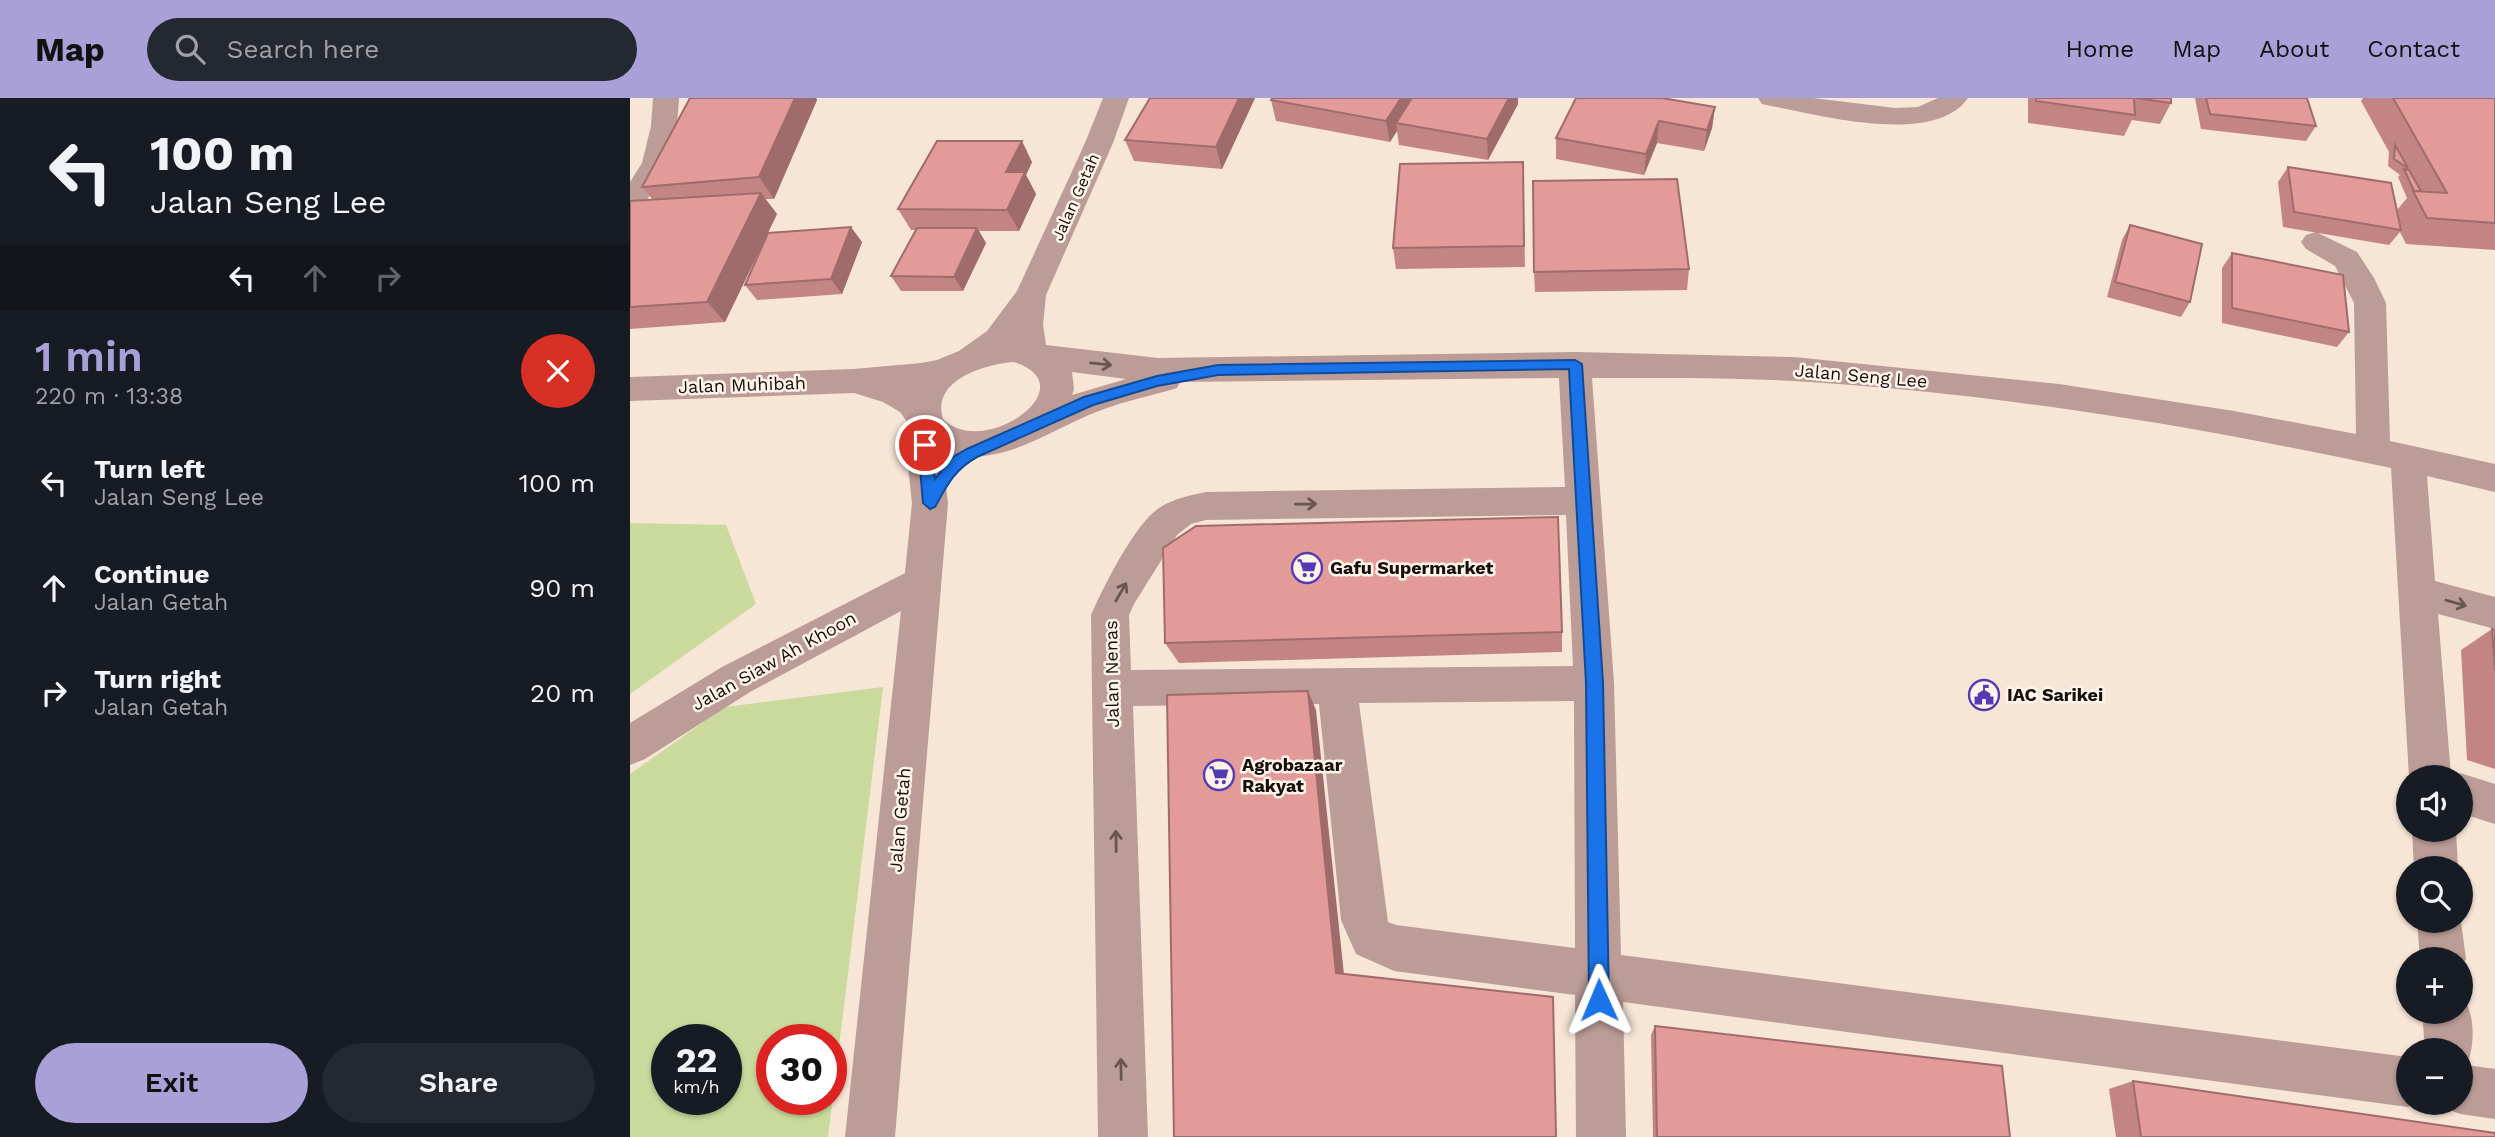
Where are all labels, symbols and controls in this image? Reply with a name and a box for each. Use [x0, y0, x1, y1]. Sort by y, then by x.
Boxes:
search box [147, 18, 637, 81]
text: Map [35, 30, 105, 69]
icon: search [171, 30, 209, 68]
text: Search here [227, 34, 379, 64]
text: Home [2066, 35, 2134, 63]
text: Map [2172, 35, 2221, 63]
text: About [2259, 35, 2329, 63]
text: Contact [2367, 35, 2460, 63]
text: 100 m [150, 124, 294, 182]
icon: left [35, 126, 126, 217]
street label: Jalan Getah [1048, 151, 1103, 244]
text: Jalan Seng Lee [150, 183, 387, 221]
icon: left [223, 259, 261, 297]
icon: ahead [296, 259, 334, 297]
icon: right [369, 259, 407, 297]
text: 1 min [35, 332, 143, 381]
button: close [521, 334, 595, 408]
one-way arrow [1089, 358, 1111, 371]
street label: Jalan Seng Lee [1794, 359, 1928, 392]
street label: Jalan Muhibah [678, 372, 806, 397]
text: 220 m · 13:38 [35, 383, 183, 410]
pin [895, 415, 955, 475]
icon: arrive [906, 426, 944, 464]
text: Turn left [94, 454, 205, 484]
icon: left [35, 464, 73, 502]
text: 100 m [519, 468, 595, 498]
text: Jalan Seng Lee [94, 484, 264, 511]
one-way arrow [1295, 497, 1318, 511]
supermarket icon: Gafu Supermarket [1290, 551, 1324, 585]
place label: Gafu Supermarket [1330, 557, 1493, 578]
text: Continue [94, 559, 210, 589]
icon: ahead [35, 569, 73, 607]
text: 90 m [529, 573, 595, 603]
one-way arrow [1114, 583, 1128, 603]
text: Jalan Getah [94, 589, 228, 616]
one-way arrow [2445, 597, 2467, 610]
street label: Jalan Siaw Ah Khoon [688, 607, 859, 714]
street label: Jalan Nenas [1100, 620, 1123, 728]
text: Turn right [94, 664, 221, 694]
icon: right [35, 674, 73, 712]
text: 20 m [530, 678, 595, 708]
public building icon: IAC Sarikei [1967, 678, 2001, 712]
place label: IAC Sarikei [2007, 684, 2103, 705]
text: Jalan Getah [94, 694, 228, 721]
place label: Agrobazaar Rakyat [1242, 754, 1343, 796]
supermarket icon: Agrobazaar Rakyat [1202, 758, 1236, 792]
map controls [2396, 765, 2473, 1115]
button: sound [2396, 765, 2473, 842]
street label: Jalan Getah [884, 767, 915, 873]
one-way arrow [1109, 830, 1122, 853]
button: search [2396, 856, 2473, 933]
button: + [2396, 947, 2473, 1024]
position arrow [1562, 963, 1636, 1037]
speed limit sign: 30 [756, 1024, 847, 1115]
button: − [2396, 1038, 2473, 1115]
text: 22 [676, 1039, 717, 1081]
button: Exit [35, 1043, 308, 1123]
button: Share [322, 1043, 595, 1123]
one-way arrow [1114, 1058, 1128, 1081]
text: km/h [673, 1076, 720, 1097]

